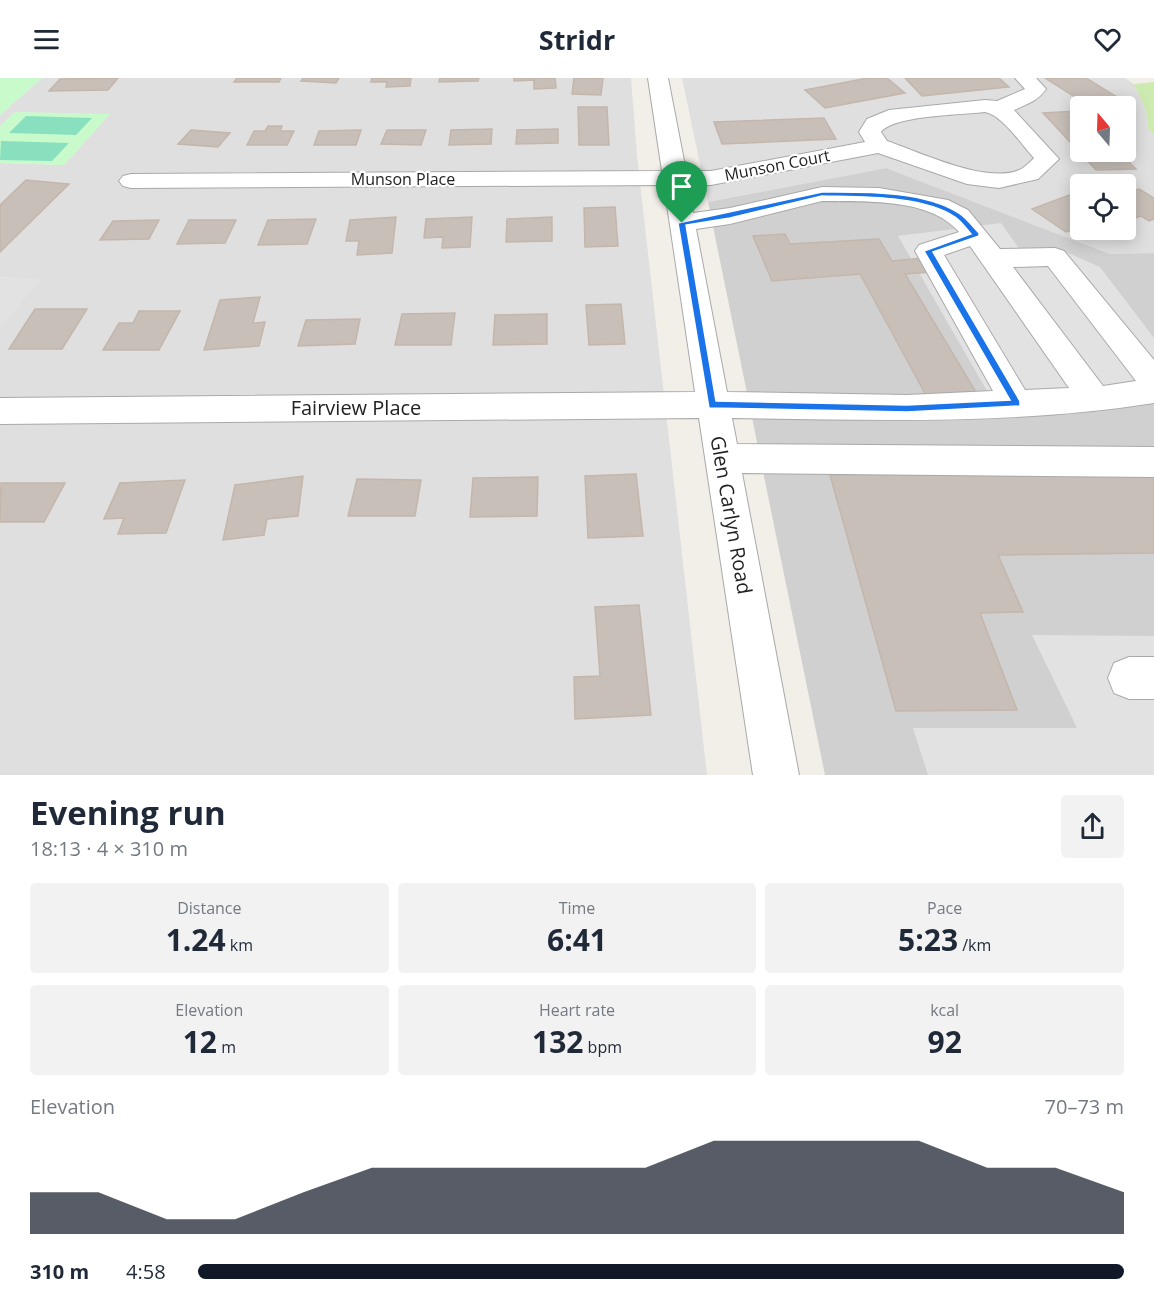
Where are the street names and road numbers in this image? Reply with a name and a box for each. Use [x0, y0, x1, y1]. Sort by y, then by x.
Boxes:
street label: Munson Court [722, 144, 832, 186]
street label: Munson Place [351, 168, 455, 190]
street label: Fairview Place [291, 394, 421, 421]
street label: Glen Carlyn Road [704, 434, 759, 596]

